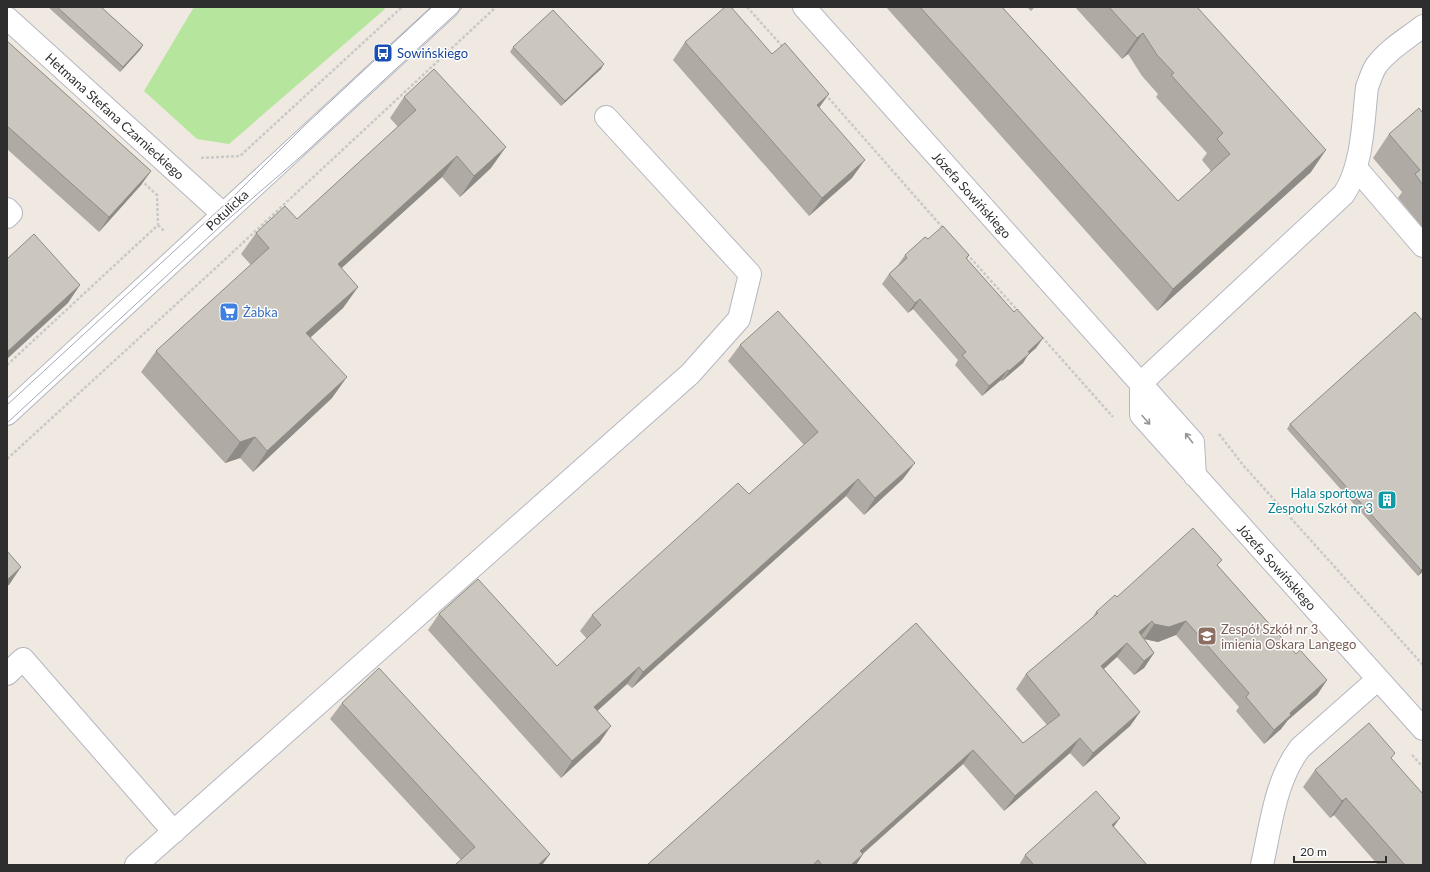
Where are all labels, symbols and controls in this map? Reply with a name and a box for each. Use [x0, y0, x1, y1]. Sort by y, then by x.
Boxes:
bus stop icon: Sowińskiego [372, 42, 394, 64]
place label: Sowińskiego [397, 45, 468, 61]
street label: Hetmana Stefana Czarnieckiego [42, 49, 188, 183]
street label: Józefa Sowińskiego [929, 149, 1015, 241]
street label: Potulicka [202, 186, 252, 234]
supermarket icon: Żabka [218, 301, 240, 323]
place label: Żabka [243, 304, 278, 320]
one-way arrow [1141, 415, 1151, 425]
one-way arrow [1185, 433, 1193, 444]
place label: Hala sportowa Zespołu Szkół nr 3 [1268, 485, 1373, 516]
building icon: Hala sportowa Zespołu Szkół nr 3 [1376, 489, 1398, 511]
street label: Józefa Sowińskiego [1234, 521, 1320, 613]
place label: Zespół Szkół nr 3 imienia Oskara Langego [1221, 621, 1356, 652]
school or university icon: Zespół Szkół nr 3 imienia Oskara Langego [1196, 625, 1218, 647]
scale bar [1294, 838, 1386, 864]
text: 20 m [1300, 844, 1327, 859]

